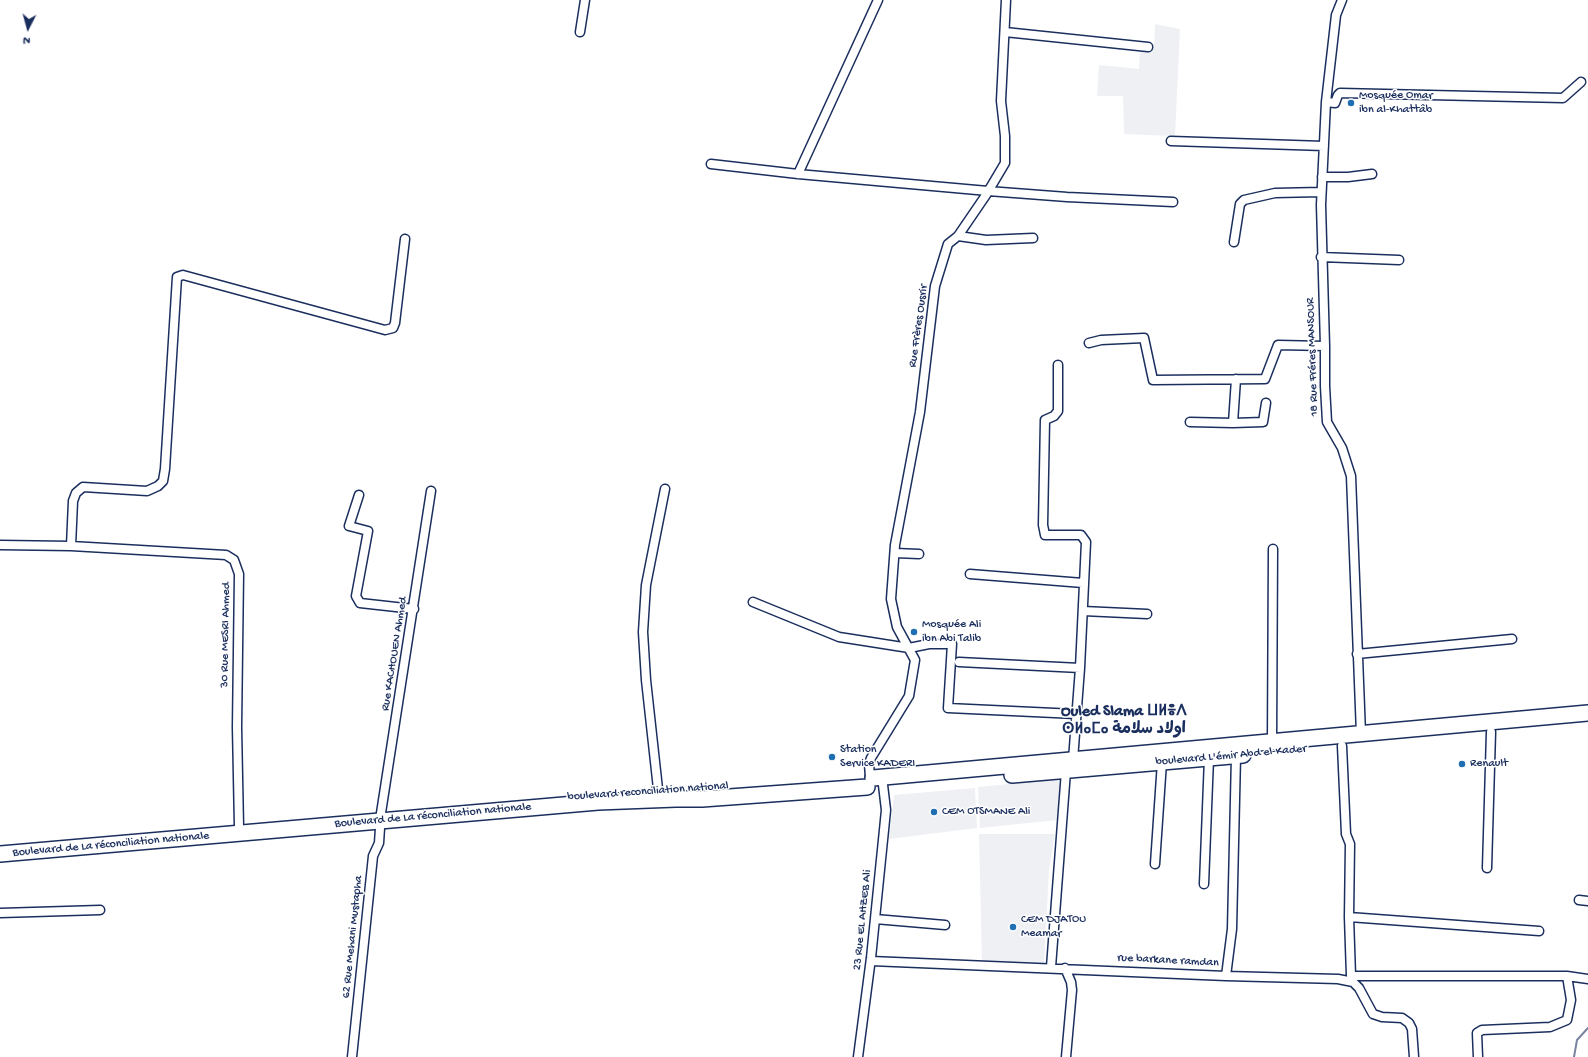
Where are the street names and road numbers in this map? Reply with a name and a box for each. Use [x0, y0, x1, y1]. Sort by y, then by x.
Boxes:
street label: Rue Frères Ousrir [906, 284, 932, 368]
street label: 18 Rue Fréres MANSOUR [1304, 297, 1322, 417]
street label: 30 Rue MESRI Ahmed [218, 582, 234, 688]
street label: Rue KACHOUEN Ahmed [379, 596, 411, 712]
street label: boulevard L'émir Abd el-Kader [1155, 742, 1307, 770]
street label: boulevard reconciliation national [567, 779, 729, 805]
street label: Boulevard de La réconciliation nationale [334, 800, 532, 832]
street label: Boulevard de La réconciliation nationale [12, 829, 210, 861]
street label: 23 Rue EL AHZEB Ali [851, 869, 875, 971]
street label: 62 Rue Mehani Mustapha [339, 875, 367, 999]
street label: rue barkane ramdan [1117, 951, 1219, 971]

